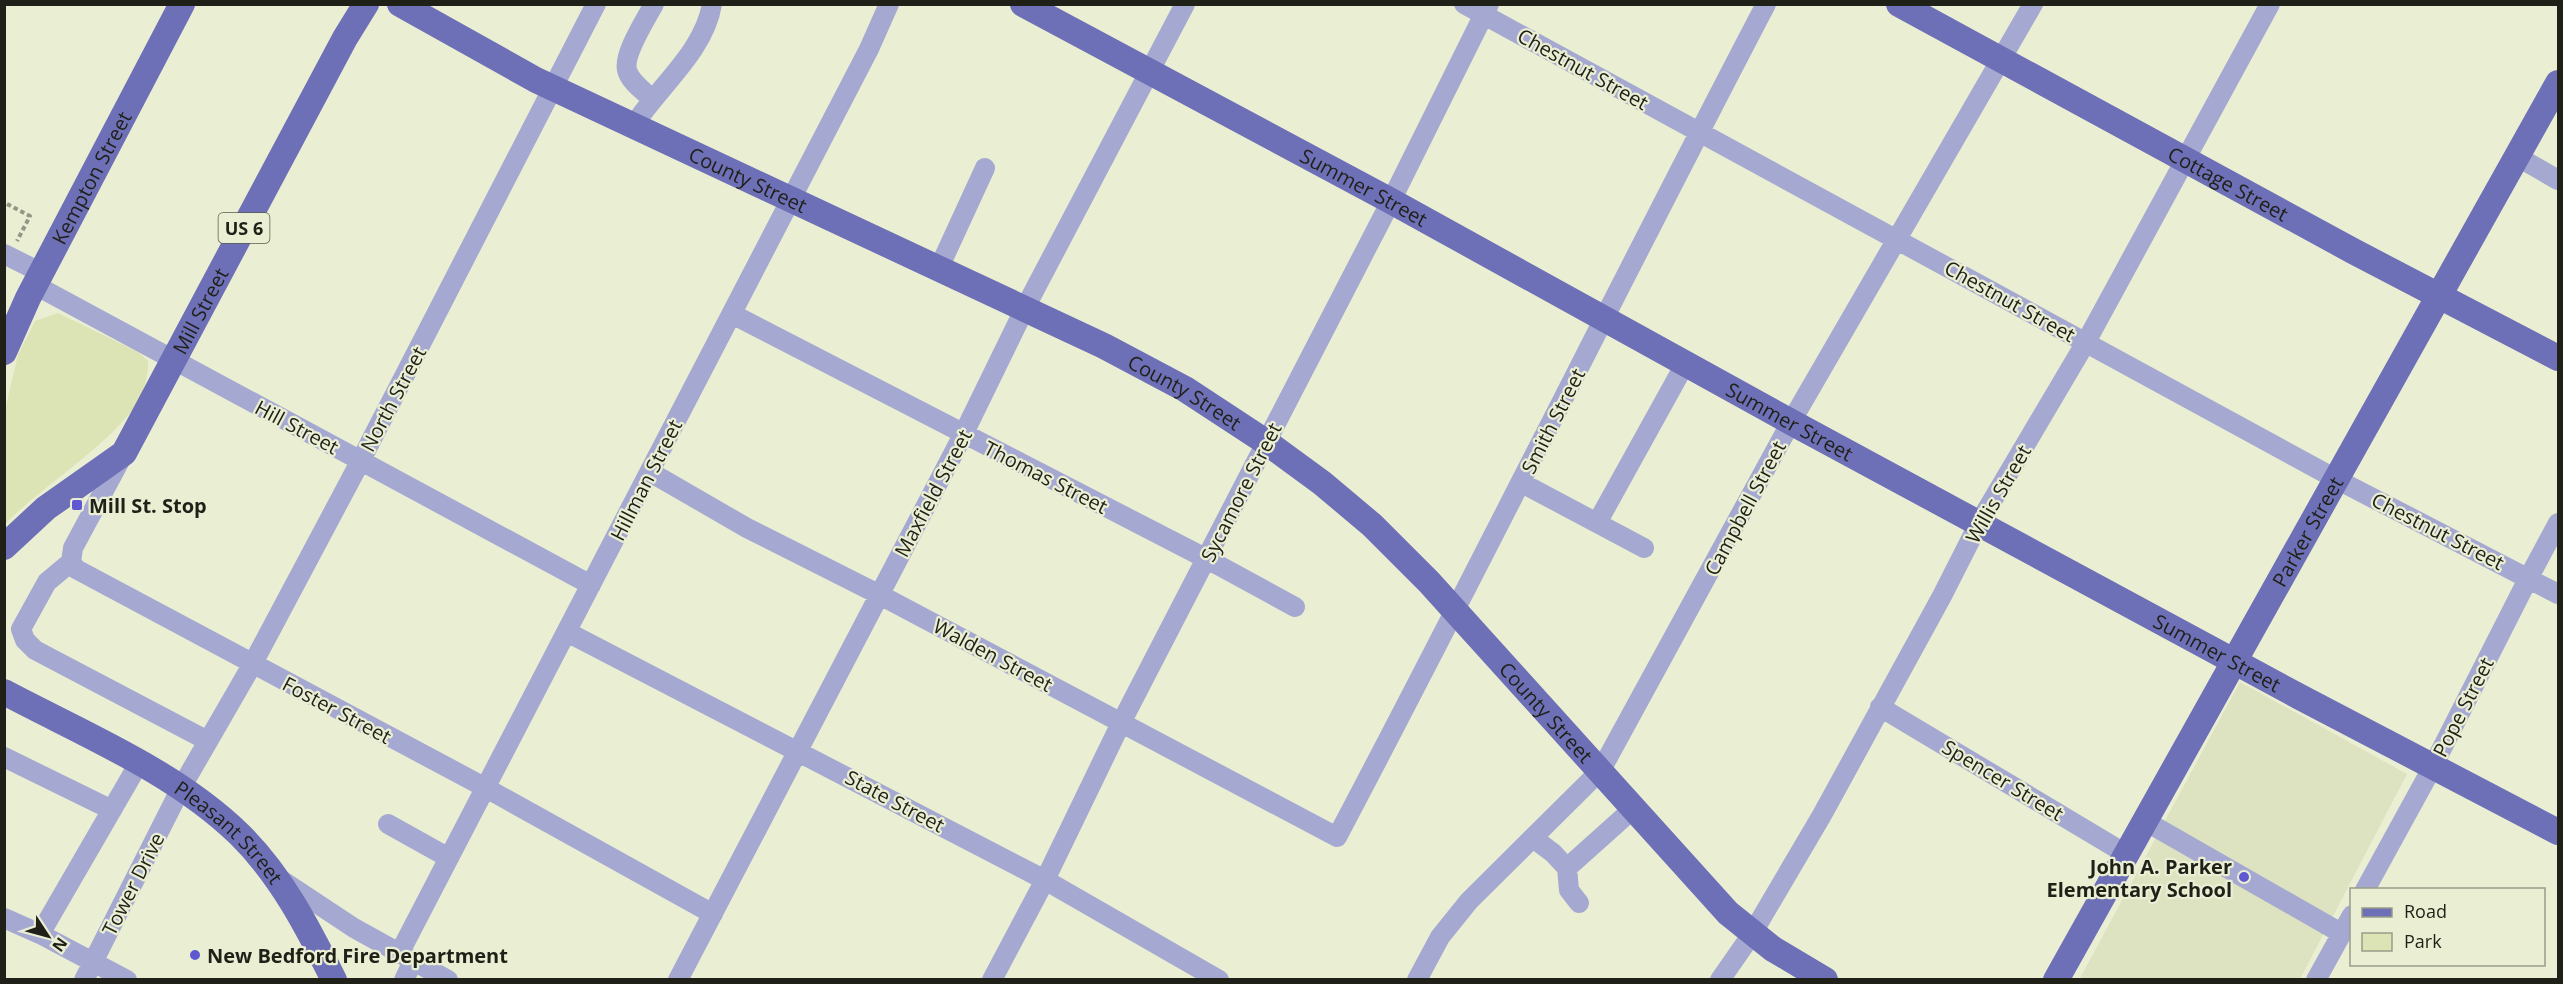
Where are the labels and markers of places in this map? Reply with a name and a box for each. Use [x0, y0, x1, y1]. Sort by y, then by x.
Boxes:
place label: Mill St. Stop [89, 492, 207, 519]
marker: Mill St. Stop [70, 498, 84, 512]
place label: John A. Parker Elementary School [2047, 853, 2232, 903]
marker: John A. Parker Elementary School [2237, 870, 2251, 884]
place label: New Bedford Fire Department [207, 942, 508, 969]
marker: New Bedford Fire Department [188, 948, 202, 962]

